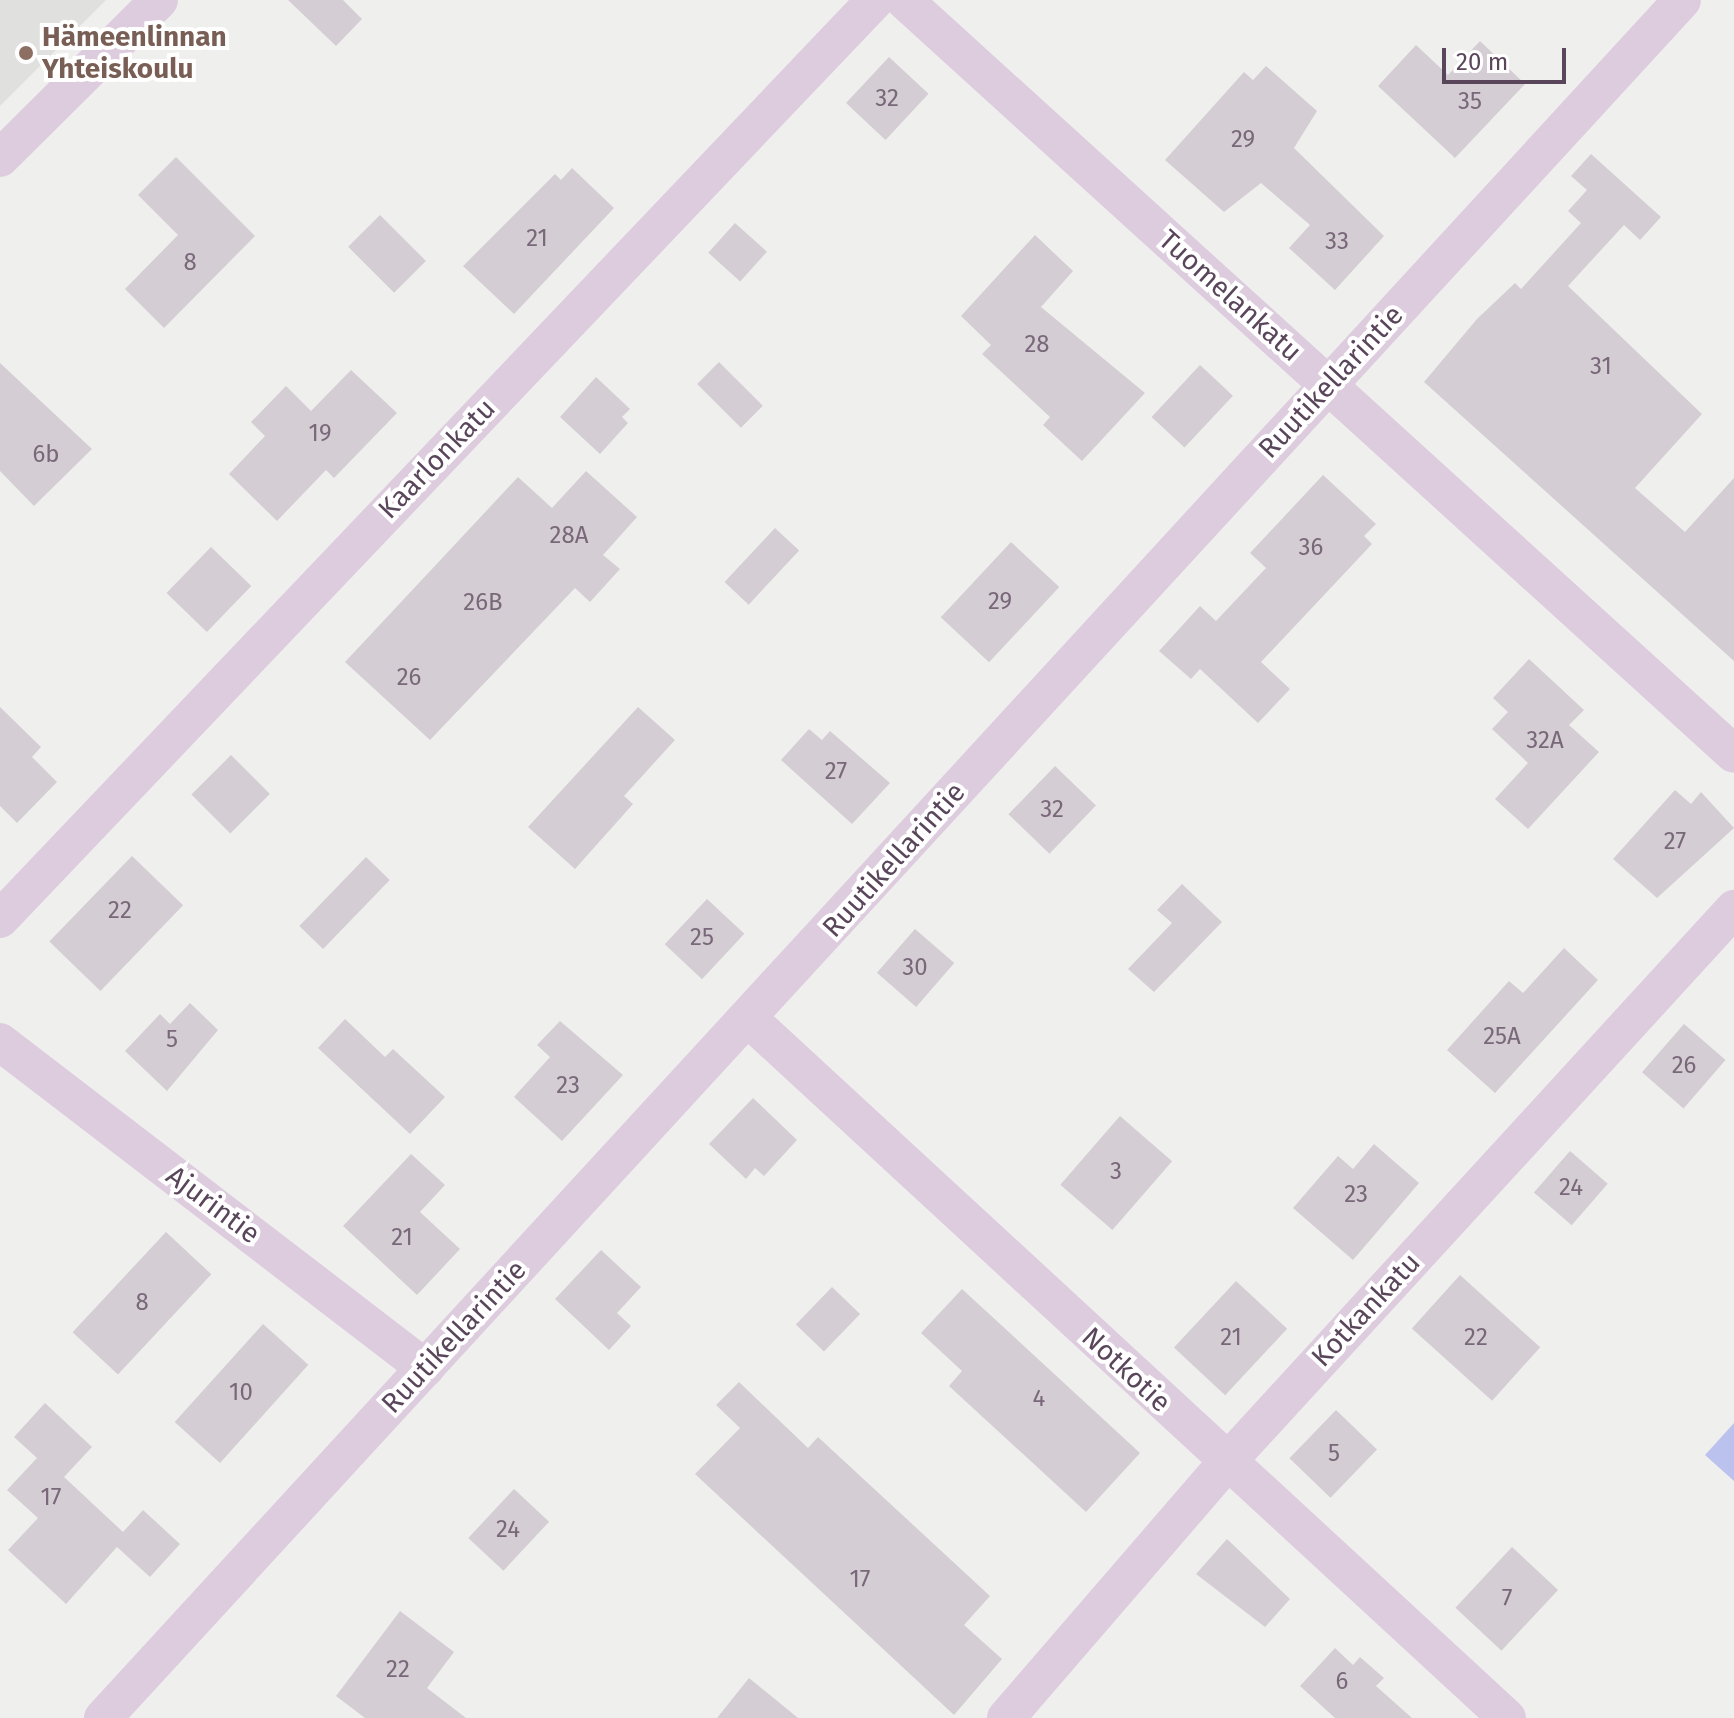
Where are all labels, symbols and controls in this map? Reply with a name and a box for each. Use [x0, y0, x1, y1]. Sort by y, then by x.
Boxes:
place label: Hämeenlinnan Yhteiskoulu [42, 20, 227, 86]
scale bar [1446, 32, 1570, 82]
marker: Hämeenlinnan Yhteiskoulu [17, 44, 35, 62]
text: 20 m [1456, 48, 1508, 76]
house number: 32 [875, 85, 899, 113]
house number: 35 [1458, 88, 1482, 116]
house number: 29 [1231, 126, 1255, 154]
street label: Tuomelankatu [1152, 223, 1308, 369]
house number: 21 [526, 225, 548, 253]
house number: 33 [1325, 228, 1349, 256]
house number: 8 [183, 249, 197, 277]
street label: Ruutikellarintie [1252, 299, 1410, 465]
house number: 28 [1024, 331, 1050, 359]
house number: 31 [1590, 353, 1612, 381]
street label: Kaarlonkatu [371, 392, 503, 526]
house number: 19 [309, 420, 331, 448]
house number: 6b [32, 441, 60, 469]
house number: 28A [550, 522, 588, 550]
house number: 36 [1299, 534, 1323, 562]
house number: 29 [988, 588, 1012, 616]
house number: 26B [463, 589, 503, 617]
house number: 26 [397, 664, 421, 692]
house number: 32A [1526, 727, 1564, 755]
house number: 27 [825, 758, 847, 786]
street label: Ruutikellarintie [816, 776, 972, 944]
house number: 32 [1040, 796, 1064, 824]
house number: 27 [1664, 828, 1686, 856]
house number: 22 [108, 897, 132, 925]
house number: 25 [690, 924, 714, 952]
house number: 30 [902, 954, 928, 982]
house number: 25A [1483, 1023, 1521, 1051]
house number: 5 [166, 1026, 178, 1054]
house number: 26 [1672, 1052, 1696, 1080]
house number: 23 [556, 1072, 580, 1100]
house number: 3 [1110, 1158, 1122, 1186]
street label: Ajurintie [160, 1159, 266, 1251]
house number: 24 [1559, 1174, 1583, 1202]
house number: 23 [1344, 1181, 1368, 1209]
house number: 21 [391, 1224, 413, 1252]
street label: Kotkankatu [1305, 1246, 1427, 1374]
street label: Ruutikellarintie [375, 1254, 533, 1420]
house number: 8 [135, 1289, 149, 1317]
street label: Notkotie [1075, 1320, 1177, 1420]
house number: 21 [1220, 1324, 1242, 1352]
house number: 22 [1464, 1324, 1488, 1352]
house number: 10 [229, 1379, 253, 1407]
house number: 4 [1033, 1385, 1045, 1413]
house number: 5 [1328, 1440, 1340, 1468]
house number: 17 [40, 1484, 62, 1512]
house number: 24 [496, 1516, 520, 1544]
house number: 17 [849, 1566, 871, 1594]
house number: 7 [1502, 1585, 1512, 1613]
house number: 22 [386, 1656, 410, 1684]
house number: 6 [1336, 1668, 1348, 1696]

